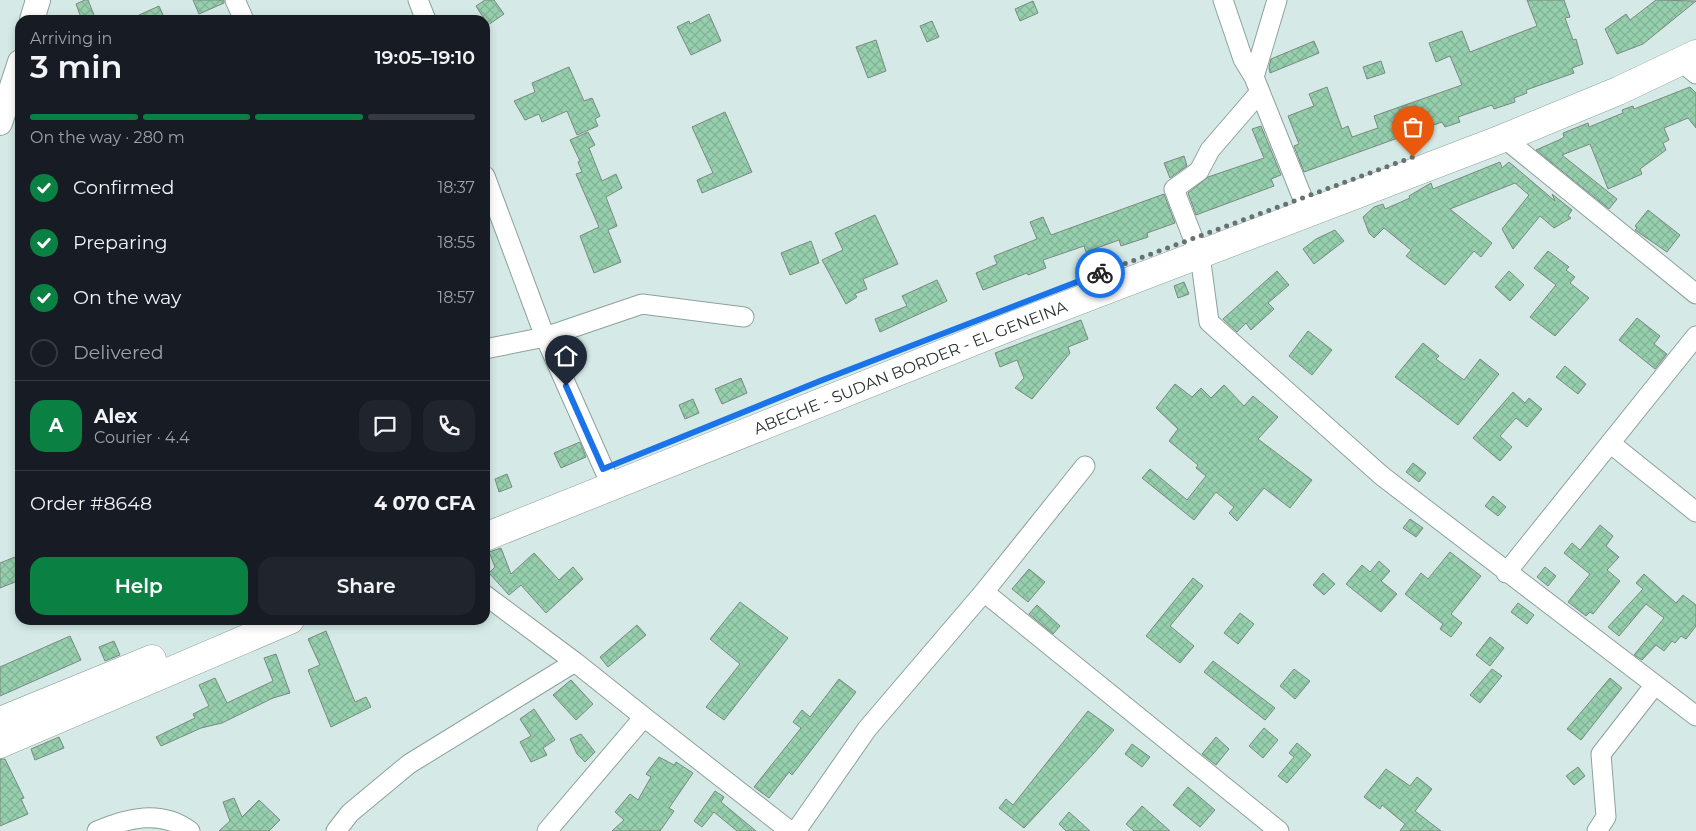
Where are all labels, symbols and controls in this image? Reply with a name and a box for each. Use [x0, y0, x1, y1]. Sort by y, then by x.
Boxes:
text: Arriving in [30, 29, 112, 48]
text: 19:05–19:10 [374, 46, 475, 69]
text: 3 min [30, 47, 122, 86]
pin [1392, 106, 1434, 157]
icon: bag [1399, 113, 1427, 141]
text: On the way · 280 m [30, 128, 185, 147]
icon: check [30, 174, 58, 202]
text: Confirmed [73, 176, 174, 199]
text: 18:37 [437, 178, 475, 197]
icon: check [30, 229, 58, 257]
text: Preparing [73, 231, 168, 254]
text: 18:55 [438, 233, 475, 252]
courier [1075, 248, 1125, 298]
icon: bike [1086, 259, 1114, 287]
icon: check [30, 284, 58, 312]
text: On the way [73, 286, 181, 309]
text: 18:57 [437, 288, 475, 307]
street label: ABECHE - SUDAN BORDER - EL GENEINA [751, 297, 1070, 438]
pin [545, 335, 587, 386]
text: Delivered [73, 341, 164, 364]
icon: home [552, 342, 580, 370]
button: chat [359, 400, 411, 452]
button: phone [423, 400, 475, 452]
text: Alex [94, 405, 137, 428]
text: A [49, 414, 63, 437]
text: Courier · 4.4 [94, 428, 190, 447]
text: Order #8648 [30, 492, 152, 515]
text: 4 070 CFA [374, 492, 475, 515]
button: Help [30, 557, 248, 615]
button: Share [258, 557, 475, 615]

